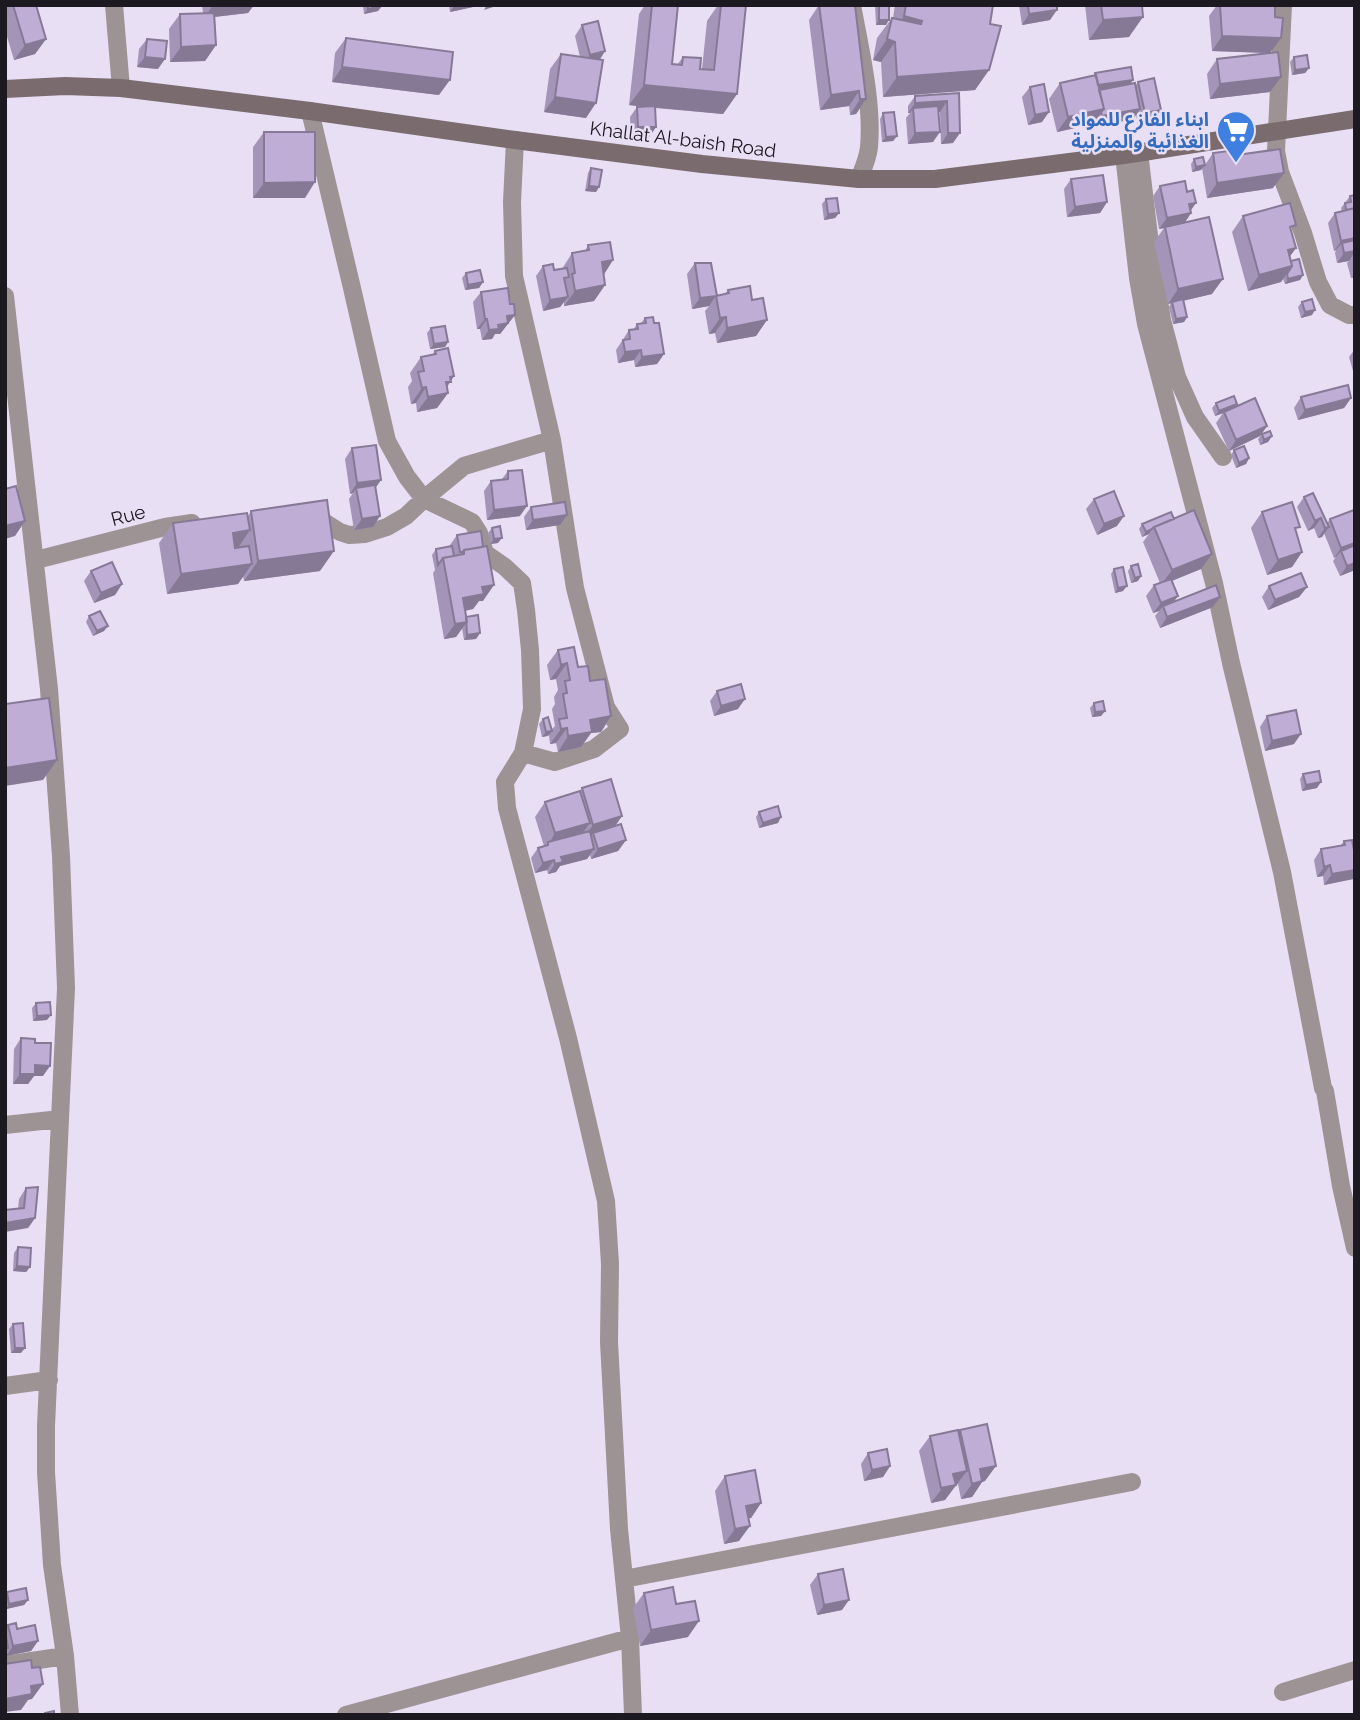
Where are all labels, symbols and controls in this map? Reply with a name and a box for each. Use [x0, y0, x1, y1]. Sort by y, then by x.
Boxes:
place label: ابناء الفازع للمواد الغذائية والمنزلية [1071, 108, 1209, 153]
supermarket icon: ابناء الفازع للمواد الغذائية والمنزلية [1215, 109, 1257, 164]
street label: Khallat Al-baish Road [589, 117, 777, 161]
street label: Rue [108, 500, 148, 530]

